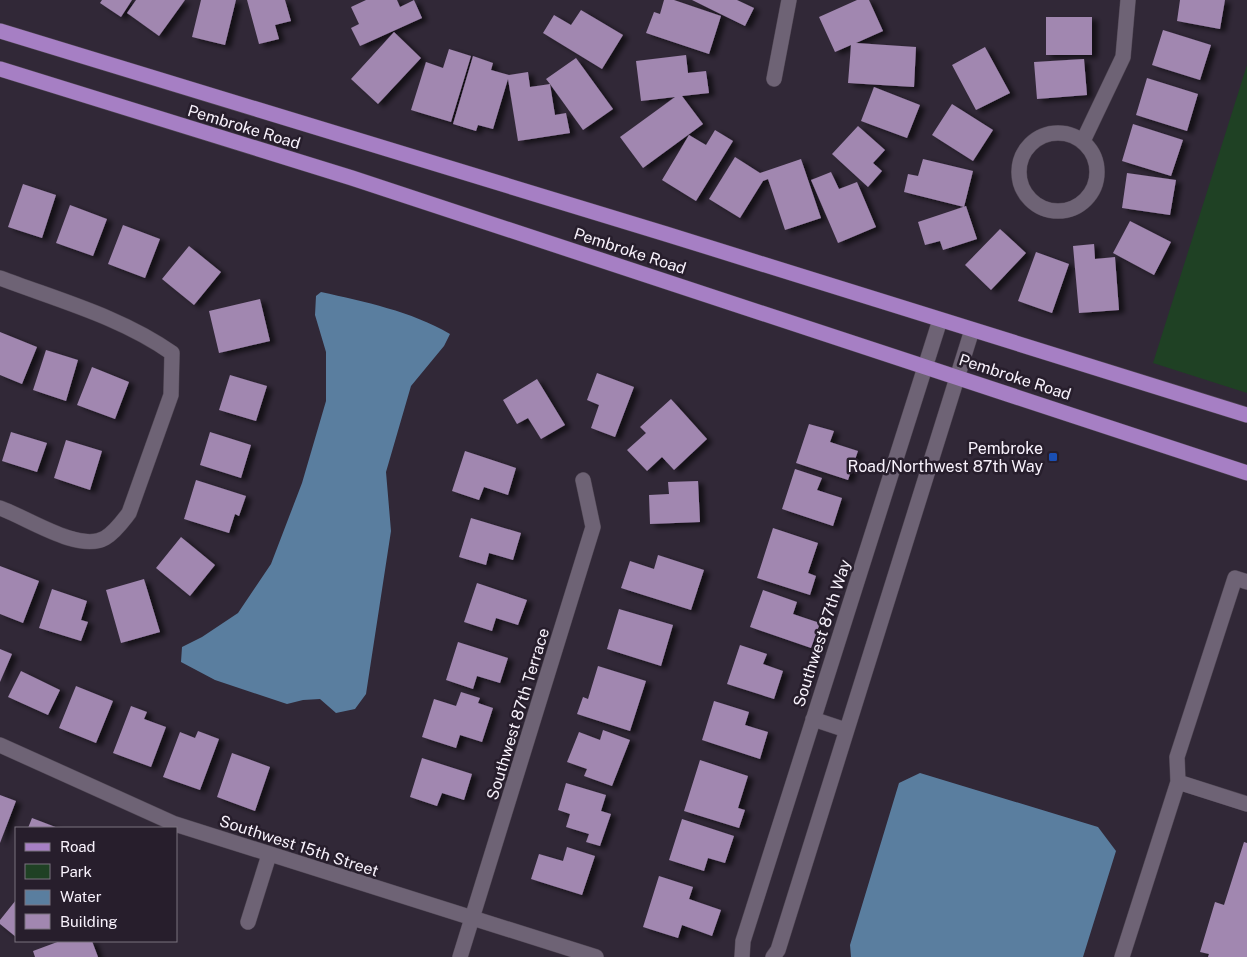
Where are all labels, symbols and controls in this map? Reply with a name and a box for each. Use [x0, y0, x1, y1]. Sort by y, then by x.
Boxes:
street label: Pembroke Road [185, 101, 303, 153]
street label: Pembroke Road [571, 224, 689, 278]
street label: Pembroke Road [956, 350, 1074, 404]
place label: Pembroke Road/Northwest 87th Way [848, 439, 1043, 476]
marker: Pembroke Road/Northwest 87th Way [1047, 451, 1059, 463]
street label: Southwest 87th Way [789, 556, 855, 709]
street label: Southwest 87th Terrace [483, 626, 553, 802]
street label: Southwest 15th Street [217, 811, 381, 881]
legend [15, 827, 178, 942]
text: Road [60, 838, 96, 855]
text: Park [60, 863, 92, 880]
text: Water [60, 888, 102, 905]
text: Building [60, 913, 118, 930]

